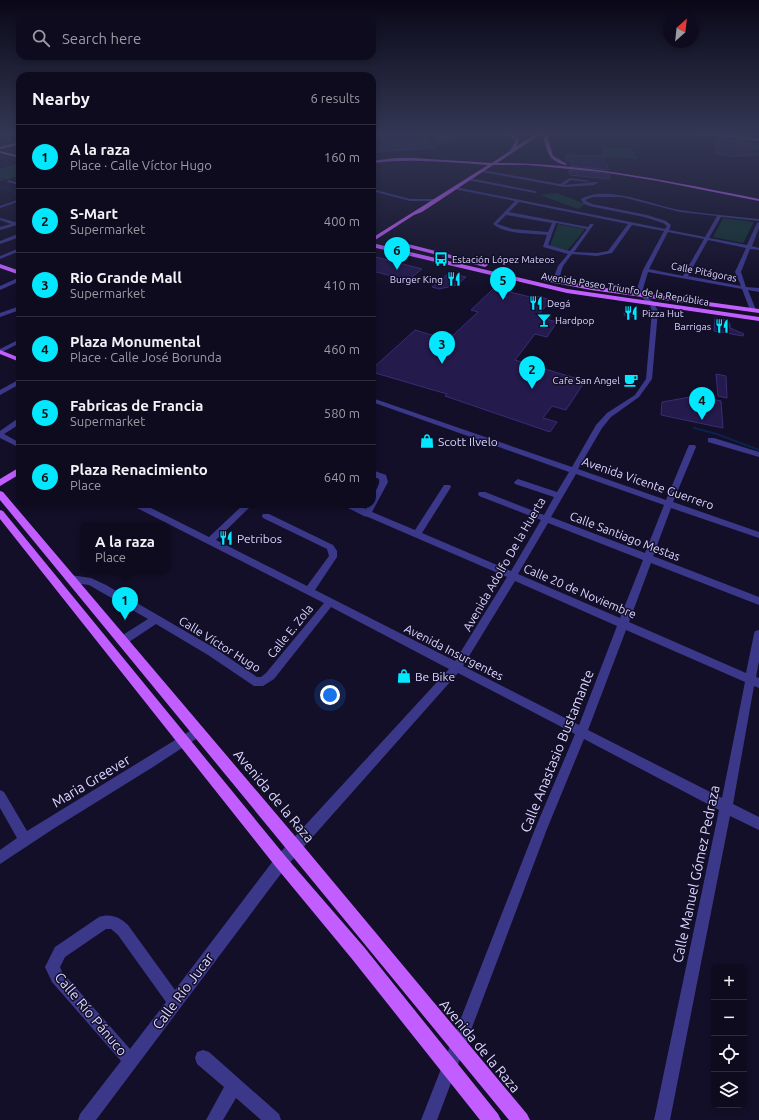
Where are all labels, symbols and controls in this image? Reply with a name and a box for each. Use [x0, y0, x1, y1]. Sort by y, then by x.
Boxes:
north arrow [663, 12, 699, 48]
search box [16, 16, 376, 60]
icon: search [30, 27, 52, 49]
text: Search here [62, 30, 141, 47]
text: Nearby [32, 89, 90, 108]
text: 6 results [310, 91, 360, 105]
text: A la raza [70, 141, 130, 158]
text: 1 [41, 150, 49, 164]
text: 160 m [324, 150, 360, 164]
text: Place · Calle Víctor Hugo [70, 158, 212, 172]
text: S-Mart [70, 205, 118, 222]
text: 2 [41, 214, 49, 228]
text: 400 m [324, 214, 360, 228]
text: Supermarket [70, 222, 145, 236]
pin: 6 [384, 237, 410, 270]
bus stop icon: Estación López Mateos [433, 251, 449, 267]
place label: Estación López Mateos [452, 254, 555, 265]
street label: Calle Pitágoras [670, 260, 738, 284]
pin: 5 [490, 267, 516, 300]
text: Rio Grande Mall [70, 269, 182, 286]
street label: Avenida Paseo Triunfo de la República [540, 270, 710, 308]
restaurant icon: Burger King [446, 271, 462, 287]
place label: Burger King [390, 274, 443, 285]
text: 3 [41, 278, 49, 292]
text: 410 m [324, 278, 360, 292]
text: Supermarket [70, 286, 145, 300]
restaurant icon: Degá [528, 295, 544, 311]
place label: Degá [547, 298, 570, 309]
restaurant icon: Pizza Hut [623, 305, 639, 321]
place label: Pizza Hut [642, 308, 684, 319]
bar icon: Hardpop [536, 312, 552, 328]
place label: Hardpop [555, 315, 594, 326]
restaurant icon: Barrigas [714, 318, 730, 334]
place label: Barrigas [674, 321, 711, 332]
pin: 3 [429, 331, 455, 364]
text: Plaza Monumental [70, 333, 200, 350]
text: 4 [41, 342, 49, 356]
text: 460 m [324, 342, 360, 356]
text: Place · Calle José Borunda [70, 350, 222, 364]
pin: 2 [519, 356, 545, 389]
cafe icon: Cafe San Angel [623, 372, 639, 388]
place label: Cafe San Angel [553, 375, 620, 386]
pin: 4 [689, 387, 715, 420]
text: Fabricas de Francia [70, 397, 203, 414]
text: 5 [41, 406, 49, 420]
text: 580 m [324, 406, 360, 420]
text: Supermarket [70, 414, 145, 428]
shop icon: Scott Ilvelo [419, 433, 435, 449]
place label: Scott Ilvelo [438, 435, 498, 448]
street label: Avenida Vicente Guerrero [580, 454, 716, 512]
text: Plaza Renacimiento [70, 461, 208, 478]
text: 6 [41, 470, 49, 484]
text: 640 m [324, 470, 360, 484]
text: Place [70, 478, 101, 492]
street label: Avenida Adolfo De la Huerta [460, 495, 548, 633]
street label: Calle Santiago Mestas [568, 509, 682, 563]
popup [80, 522, 170, 574]
restaurant icon: Petribos [218, 530, 234, 546]
place label: Petribos [237, 532, 282, 545]
text: A la raza [95, 533, 155, 550]
text: Place [95, 550, 126, 564]
street label: Calle 20 de Noviembre [522, 561, 638, 621]
pin: 1 [112, 587, 138, 620]
street label: Calle E. Zola [265, 602, 315, 660]
street label: Calle Víctor Hugo [177, 614, 263, 674]
street label: Avenida Insurgentes [402, 621, 506, 683]
street label: Calle Anastasio Bustamante [517, 667, 597, 835]
shop icon: Be Bike [396, 668, 412, 684]
place label: Be Bike [415, 670, 455, 683]
your location [320, 685, 340, 705]
street label: Avenida de la Raza [231, 746, 317, 846]
street label: Maria Greever [49, 751, 134, 811]
street label: Calle Manuel Gómez Pedraza [669, 784, 723, 964]
street label: Calle Río Jucar [149, 949, 217, 1032]
map controls [711, 964, 747, 1108]
button: + [711, 964, 747, 1000]
street label: Calle Río Pánuco [52, 969, 130, 1059]
street label: Avenida de la Raza [437, 996, 523, 1096]
button: − [711, 1000, 747, 1036]
button: locate [711, 1036, 747, 1072]
button: layers [711, 1072, 747, 1108]

